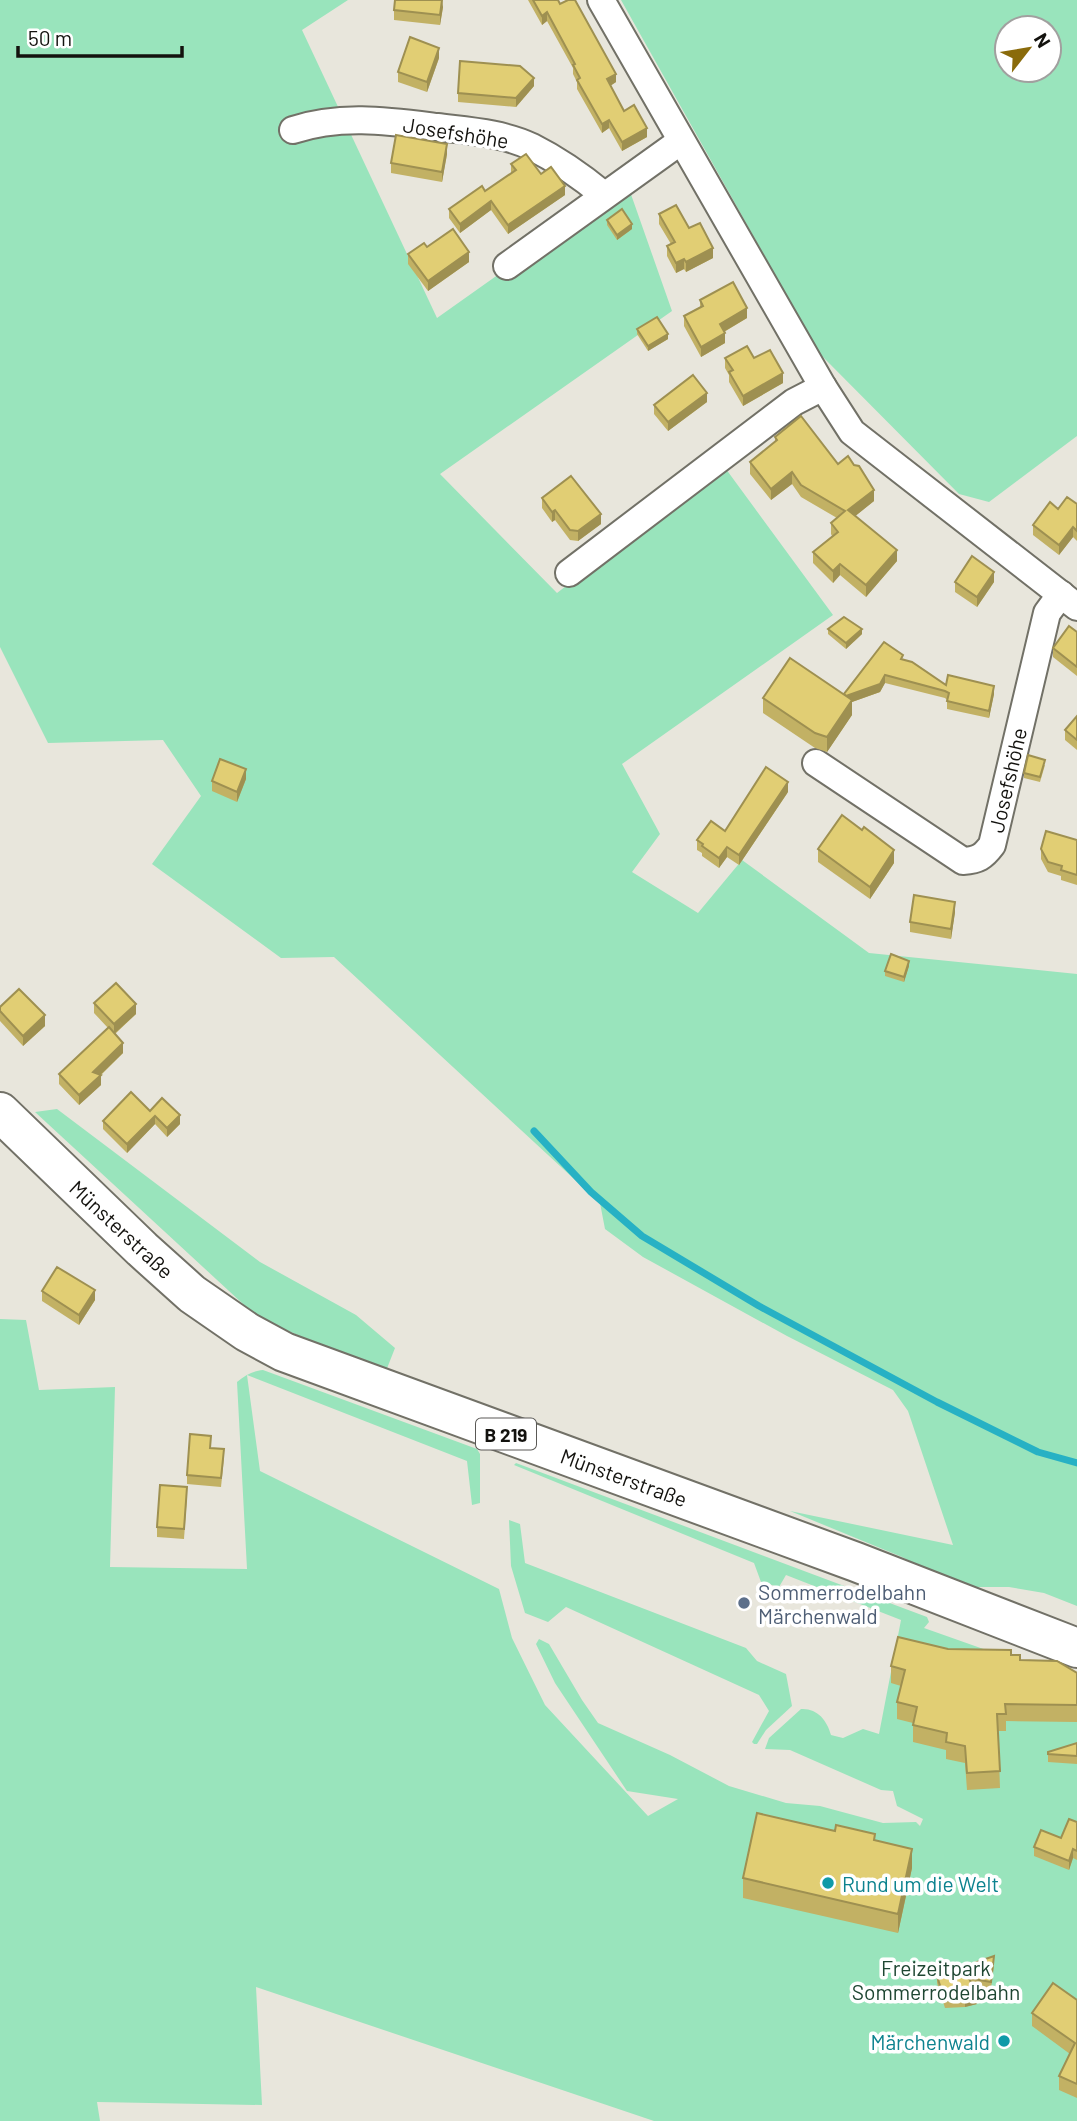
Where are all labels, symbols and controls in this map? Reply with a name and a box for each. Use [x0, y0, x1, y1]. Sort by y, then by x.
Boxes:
scale bar [18, 14, 182, 58]
north arrow [993, 14, 1063, 84]
text: 50 m [28, 25, 72, 50]
text: N [1030, 29, 1056, 51]
street label: Josefshöhe [401, 111, 511, 153]
street label: Josefshöhe [983, 725, 1031, 835]
street label: Münsterstraße [65, 1175, 179, 1283]
road number: B 219 [476, 1418, 536, 1450]
street label: Münsterstraße [557, 1443, 691, 1511]
place label: Sommerrodelbahn Märchenwald [758, 1579, 926, 1628]
marker: Sommerrodelbahn Märchenwald [736, 1595, 752, 1611]
place label: Rund um die Welt [842, 1871, 999, 1896]
marker: Rund um die Welt [820, 1875, 836, 1891]
park label: Freizeitpark Sommerrodelbahn [852, 1955, 1020, 2004]
place label: Märchenwald [870, 2029, 990, 2054]
marker: Märchenwald [996, 2033, 1012, 2049]

